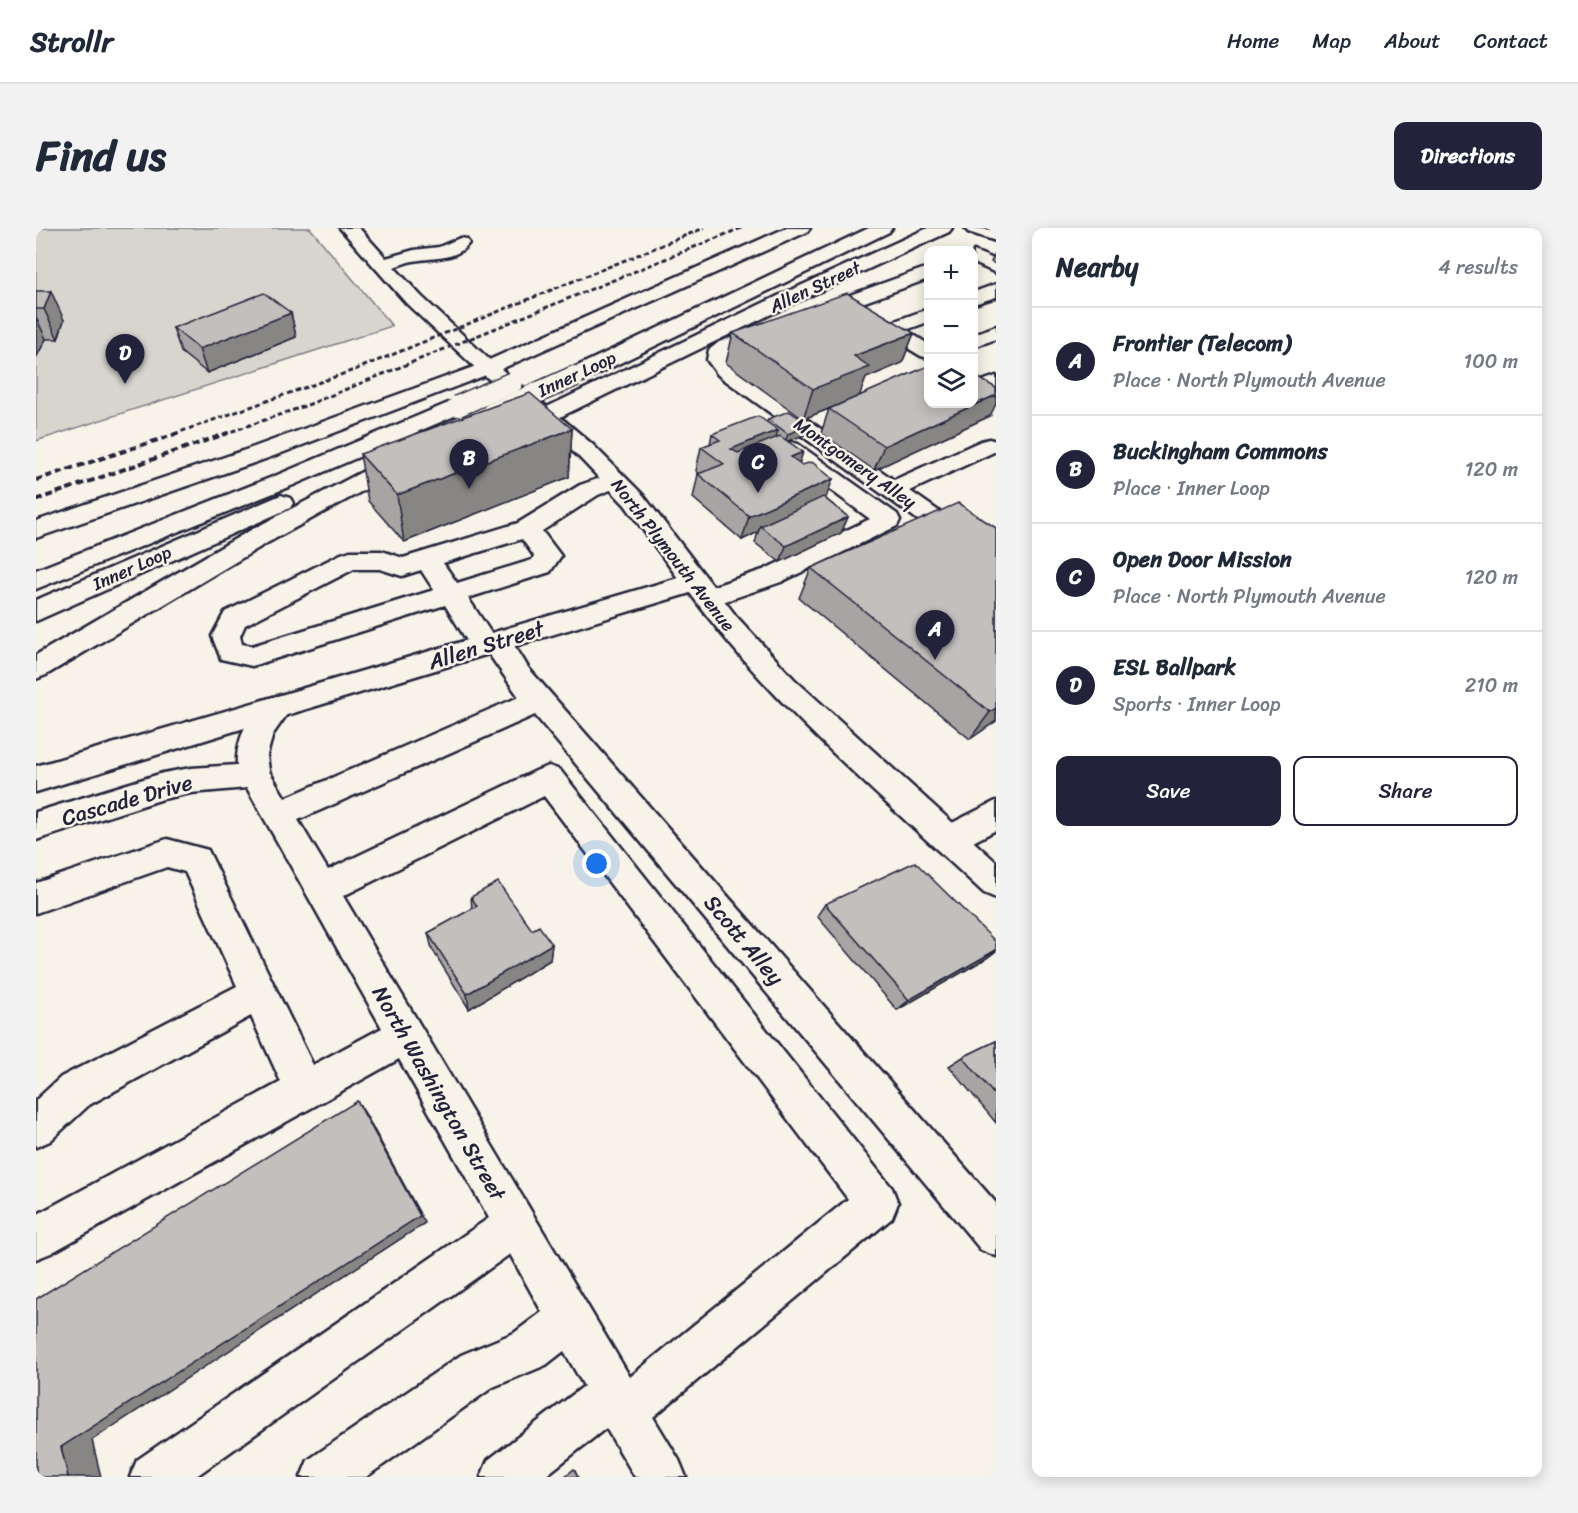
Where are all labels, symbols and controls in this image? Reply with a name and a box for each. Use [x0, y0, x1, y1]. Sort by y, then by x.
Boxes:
text: Strollr [30, 17, 113, 66]
text: Home [1227, 22, 1279, 60]
text: Map [1312, 22, 1351, 60]
text: About [1384, 22, 1441, 60]
text: Contact [1474, 22, 1548, 60]
text: Find us [36, 119, 166, 193]
button: Directions [1394, 122, 1542, 190]
text: Nearby [1056, 244, 1138, 290]
map controls [924, 246, 978, 408]
button: + [924, 246, 978, 300]
text: 4 results [1438, 250, 1518, 285]
street label: Allen Street [763, 252, 867, 323]
button: − [924, 300, 978, 354]
text: Frontier (Telecom) [1113, 324, 1291, 363]
pin: D [106, 334, 145, 384]
street label: Inner Loop [531, 342, 622, 407]
text: A [1069, 344, 1082, 379]
text: 100 m [1464, 344, 1518, 379]
button: layers [924, 354, 978, 408]
text: Place · North Plymouth Avenue [1113, 363, 1386, 398]
street label: Montgomery Alley [787, 409, 924, 518]
text: Buckingham Commons [1113, 432, 1328, 471]
pin: B [450, 440, 488, 489]
pin: C [738, 444, 778, 493]
text: B [1069, 452, 1082, 487]
text: 120 m [1465, 452, 1518, 487]
street label: North Plymouth Avenue [602, 471, 744, 639]
text: Place · Inner Loop [1113, 471, 1270, 506]
street label: Inner Loop [86, 536, 177, 600]
text: Open Door Mission [1113, 540, 1292, 579]
text: C [1069, 560, 1082, 595]
text: 120 m [1465, 560, 1518, 595]
text: Place · North Plymouth Avenue [1113, 579, 1386, 614]
street label: Allen Street [422, 609, 550, 681]
pin: A [916, 610, 954, 660]
text: ESL Ballpark [1113, 648, 1236, 687]
text: D [1070, 668, 1081, 703]
text: 210 m [1465, 668, 1518, 703]
text: Sports · Inner Loop [1113, 687, 1281, 722]
button: Save [1056, 756, 1281, 826]
button: Share [1293, 756, 1518, 826]
street label: Cascade Drive [57, 763, 197, 837]
your location [582, 849, 611, 878]
street label: Scott Alley [694, 886, 795, 995]
street label: North Washington Street [361, 978, 517, 1209]

